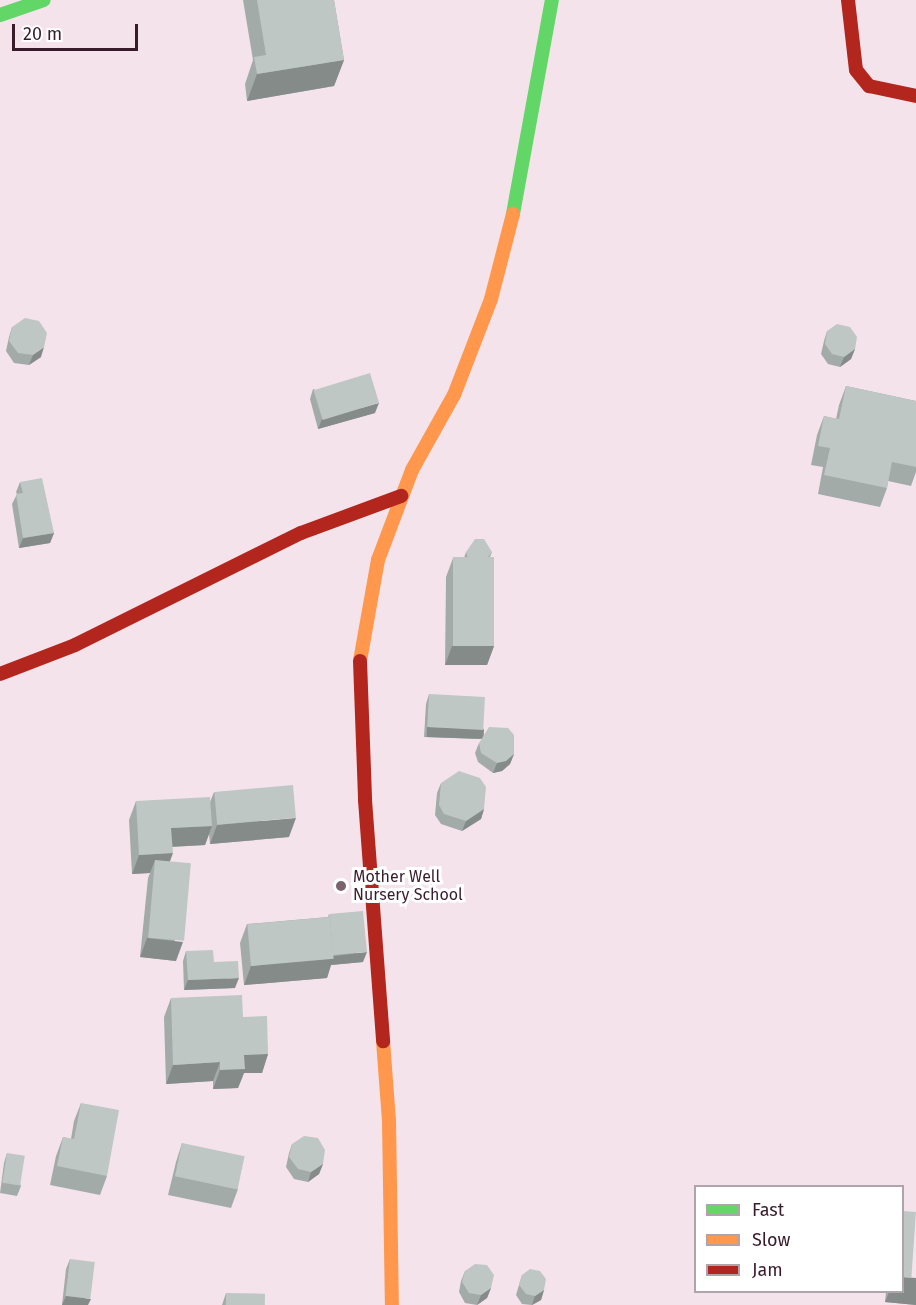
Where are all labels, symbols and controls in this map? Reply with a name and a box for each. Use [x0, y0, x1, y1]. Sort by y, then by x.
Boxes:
scale bar [15, 12, 141, 50]
text: 20 m [23, 23, 62, 45]
place label: Mother Well Nursery School [353, 867, 463, 905]
marker: Mother Well Nursery School [334, 879, 348, 893]
legend [694, 1185, 904, 1293]
text: Fast [752, 1199, 784, 1221]
text: Slow [752, 1229, 790, 1251]
text: Jam [752, 1259, 783, 1281]

